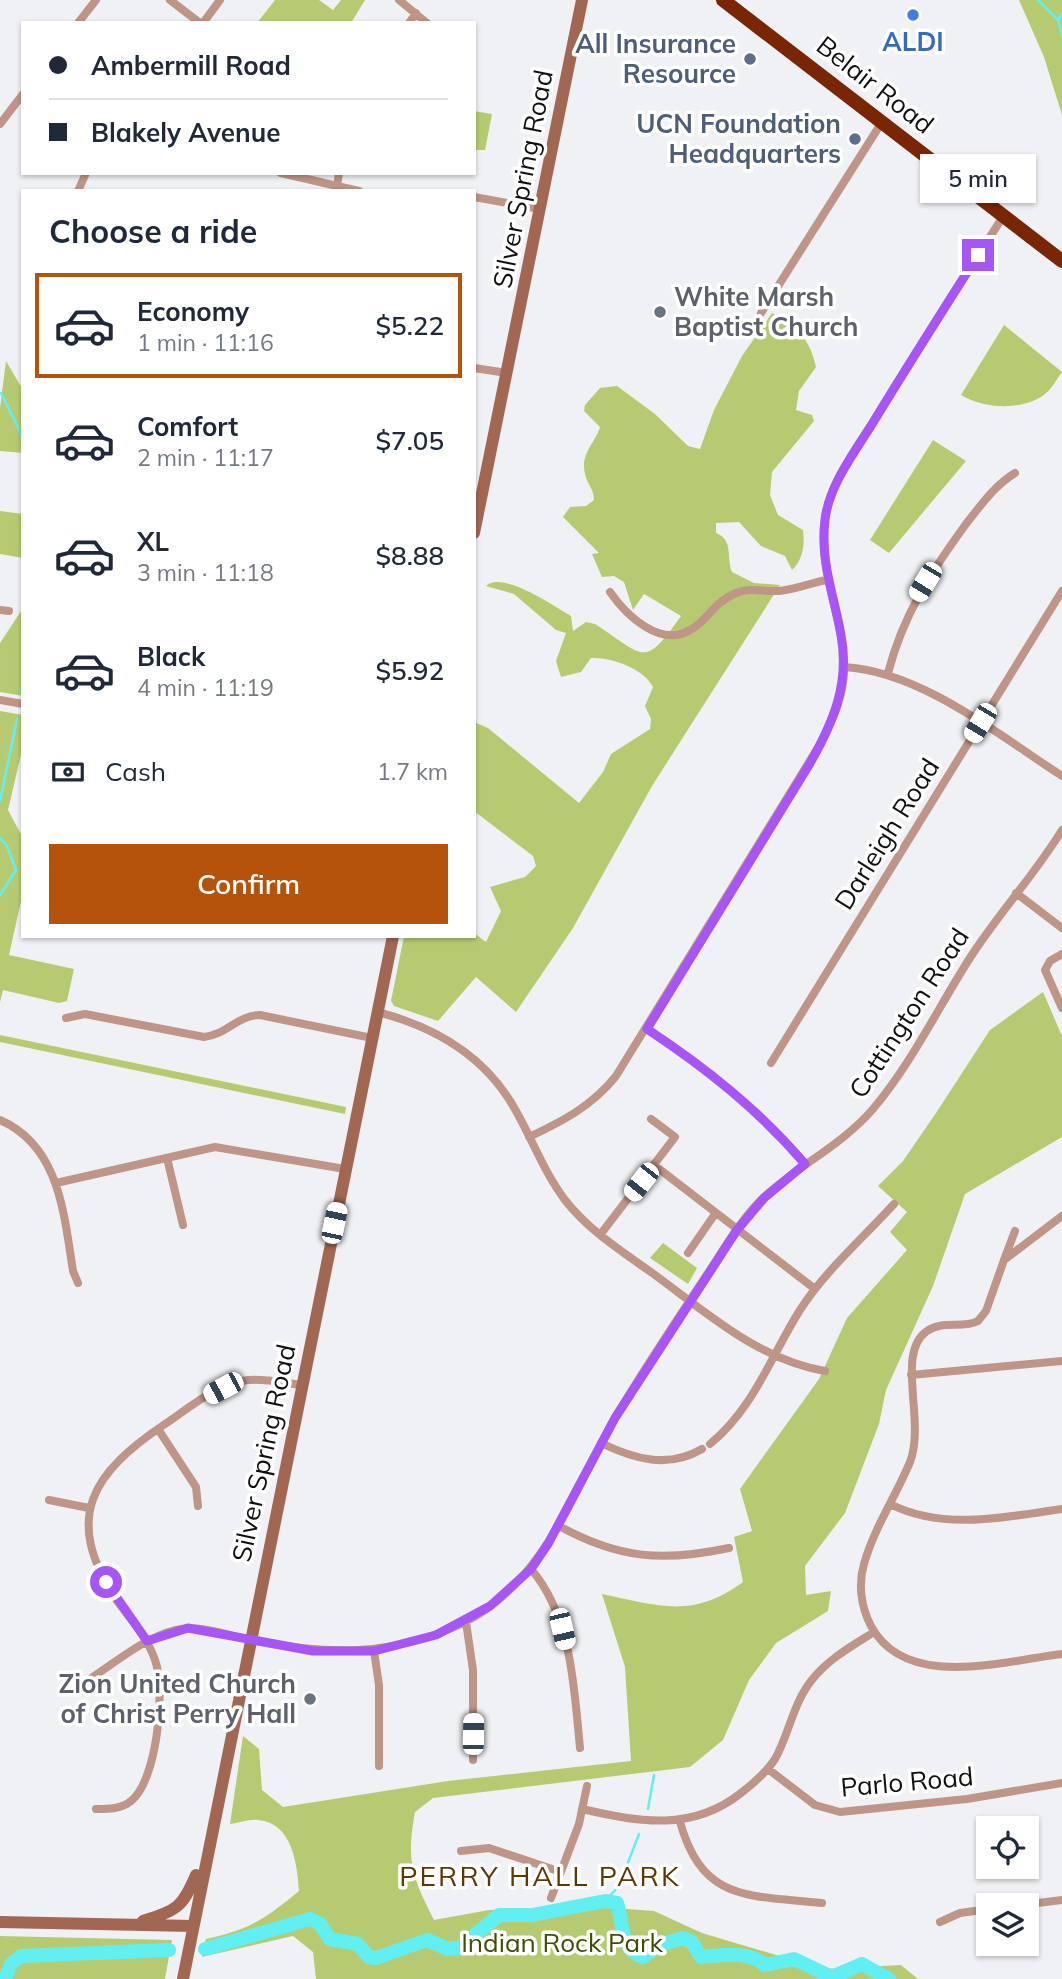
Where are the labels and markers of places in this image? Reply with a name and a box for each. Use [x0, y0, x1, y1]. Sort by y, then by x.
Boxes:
marker: ALDI [905, 7, 921, 23]
place label: ALDI [882, 25, 944, 58]
place label: All Insurance Resource [575, 27, 736, 90]
marker: All Insurance Resource [742, 51, 758, 67]
place label: UCN Foundation Headquarters [636, 107, 841, 170]
marker: UCN Foundation Headquarters [847, 131, 863, 147]
place label: White Marsh Baptist Church [674, 280, 858, 343]
marker: White Marsh Baptist Church [652, 304, 668, 320]
place label: Zion United Church of Christ Perry Hall [59, 1667, 296, 1730]
marker: Zion United Church of Christ Perry Hall [302, 1691, 318, 1707]

